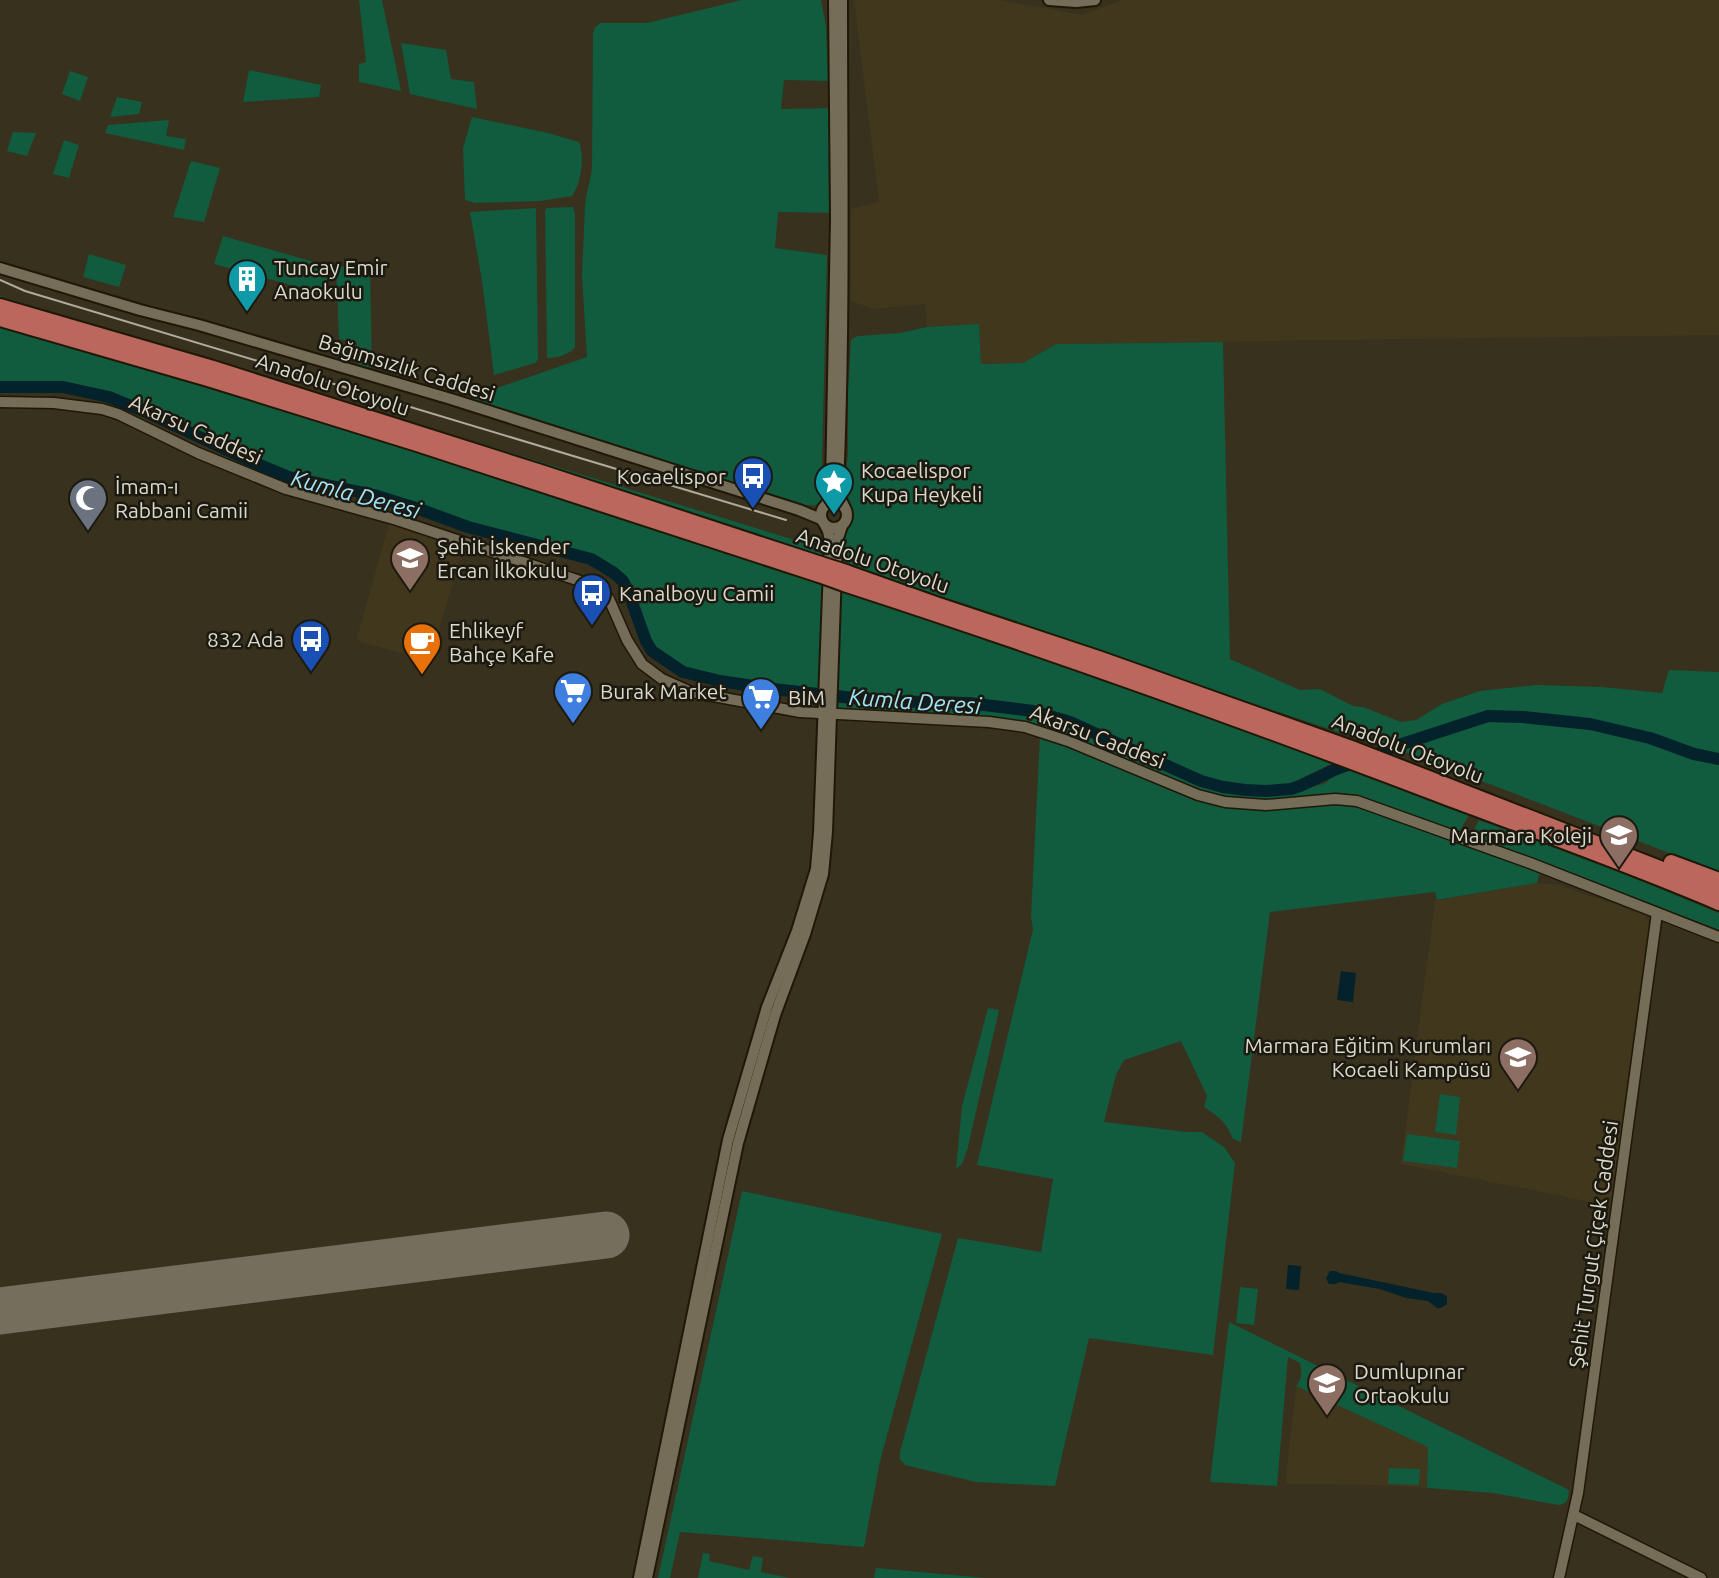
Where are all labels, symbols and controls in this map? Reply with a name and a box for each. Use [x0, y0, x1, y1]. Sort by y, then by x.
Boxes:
place label: Tuncay Emir Anaokulu [274, 255, 387, 303]
building icon: Tuncay Emir Anaokulu [226, 258, 268, 313]
street label: Bağımsızlık Caddesi [316, 329, 498, 405]
street label: Anadolu Otoyolu [253, 348, 413, 420]
street label: Akarsu Caddesi [126, 389, 266, 469]
bus stop icon: Kocaelispor [732, 455, 774, 510]
place label: Kocaelispor Kupa Heykeli [861, 458, 982, 506]
place icon: Kocaelispor Kupa Heykeli [813, 461, 855, 516]
place label: Kocaelispor [617, 464, 726, 488]
water label: Kumla Deresi [289, 465, 424, 524]
place label: İmam-ı Rabbani Camii [115, 474, 248, 522]
mosque icon: İmam-ı Rabbani Camii [67, 477, 109, 532]
street label: Anadolu Otoyolu [793, 523, 953, 597]
place label: Şehit İskender Ercan İlkokulu [437, 534, 570, 582]
school or university icon: Şehit İskender Ercan İlkokulu [389, 537, 431, 592]
bus stop icon: Kanalboyu Camii [571, 572, 613, 627]
place label: Kanalboyu Camii [619, 581, 774, 605]
bus stop icon: 832 Ada [290, 618, 332, 673]
place label: Ehlikeyf Bahçe Kafe [449, 618, 554, 666]
cafe icon: Ehlikeyf Bahçe Kafe [401, 621, 443, 676]
place label: 832 Ada [207, 627, 284, 651]
supermarket icon: Burak Market [552, 670, 594, 725]
supermarket icon: BİM [740, 676, 782, 731]
place label: Burak Market [600, 679, 727, 703]
water label: Kumla Deresi [848, 684, 983, 718]
place label: BİM [788, 685, 825, 709]
street label: Akarsu Caddesi [1027, 699, 1169, 773]
street label: Anadolu Otoyolu [1329, 708, 1487, 788]
school or university icon: Marmara Koleji [1598, 814, 1640, 869]
place label: Marmara Koleji [1450, 823, 1592, 847]
place label: Marmara Eğitim Kurumları Kocaeli Kampüsü [1244, 1033, 1491, 1081]
school or university icon: Marmara Eğitim Kurumları Kocaeli Kampüsü [1497, 1036, 1539, 1091]
street label: Şehit Turgut Çiçek Caddesi [1564, 1119, 1622, 1369]
place label: Dumlupınar Ortaokulu [1354, 1359, 1465, 1407]
school or university icon: Dumlupınar Ortaokulu [1306, 1362, 1348, 1417]

